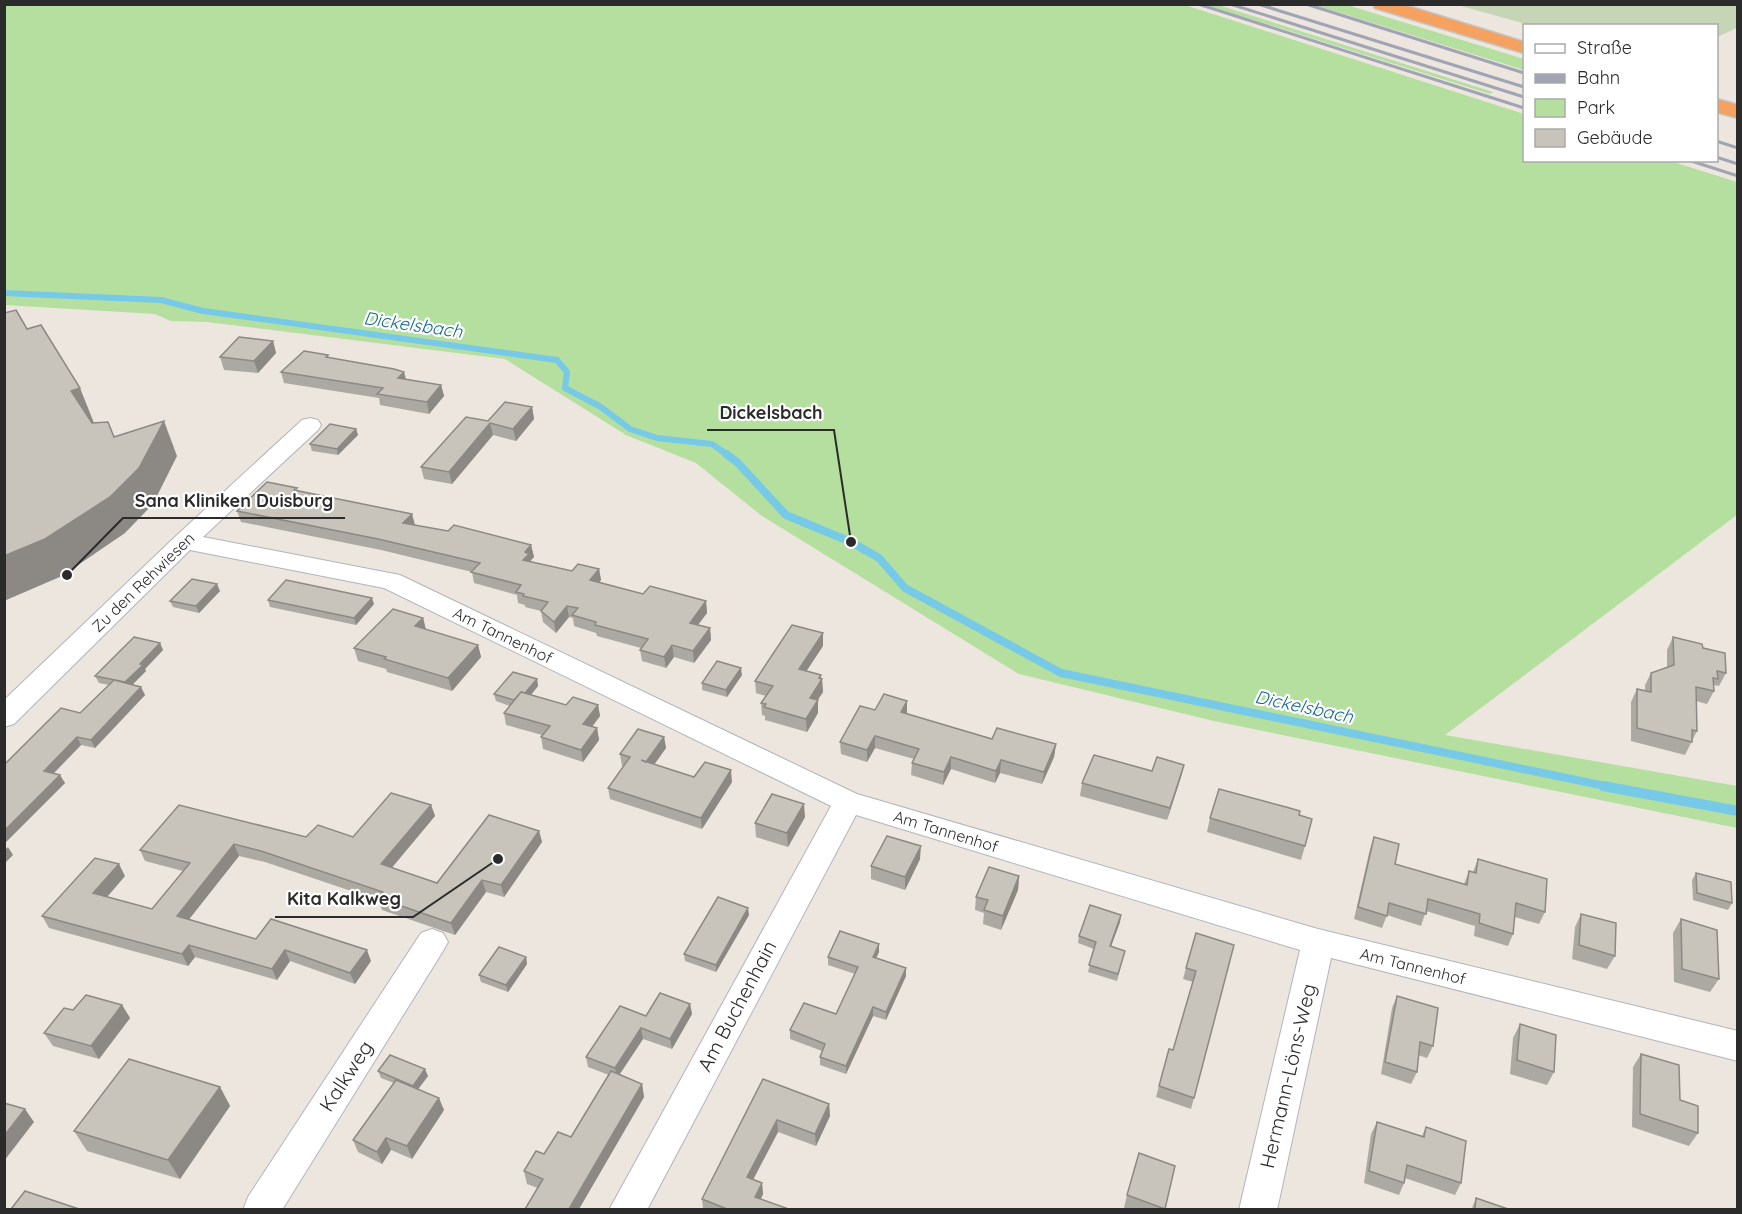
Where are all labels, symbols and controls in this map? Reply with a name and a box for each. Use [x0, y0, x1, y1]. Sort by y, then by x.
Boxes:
legend [1523, 24, 1718, 162]
text: Straße [1577, 36, 1632, 59]
text: Bahn [1577, 66, 1620, 89]
text: Park [1577, 96, 1615, 119]
text: Gebäude [1577, 126, 1653, 149]
water label: Dickelsbach [362, 306, 465, 343]
callout: Dickelsbach [707, 394, 834, 430]
text: Dickelsbach [720, 401, 823, 424]
callout: Sana Kliniken Duisburg [123, 482, 345, 518]
text: Sana Kliniken Duisburg [135, 489, 333, 512]
street label: Zu den Rehwiesen [87, 528, 199, 636]
street label: Am Tannenhof [450, 602, 556, 668]
water label: Dickelsbach [1253, 685, 1356, 728]
street label: Am Tannenhof [891, 806, 1001, 856]
callout: Kita Kalkweg [275, 881, 413, 917]
text: Kita Kalkweg [287, 887, 401, 910]
street label: Am Buchenhain [691, 936, 782, 1076]
street label: Am Tannenhof [1358, 943, 1468, 989]
street label: Hermann-Löns-Weg [1254, 981, 1321, 1171]
street label: Kalkweg [313, 1036, 378, 1116]

